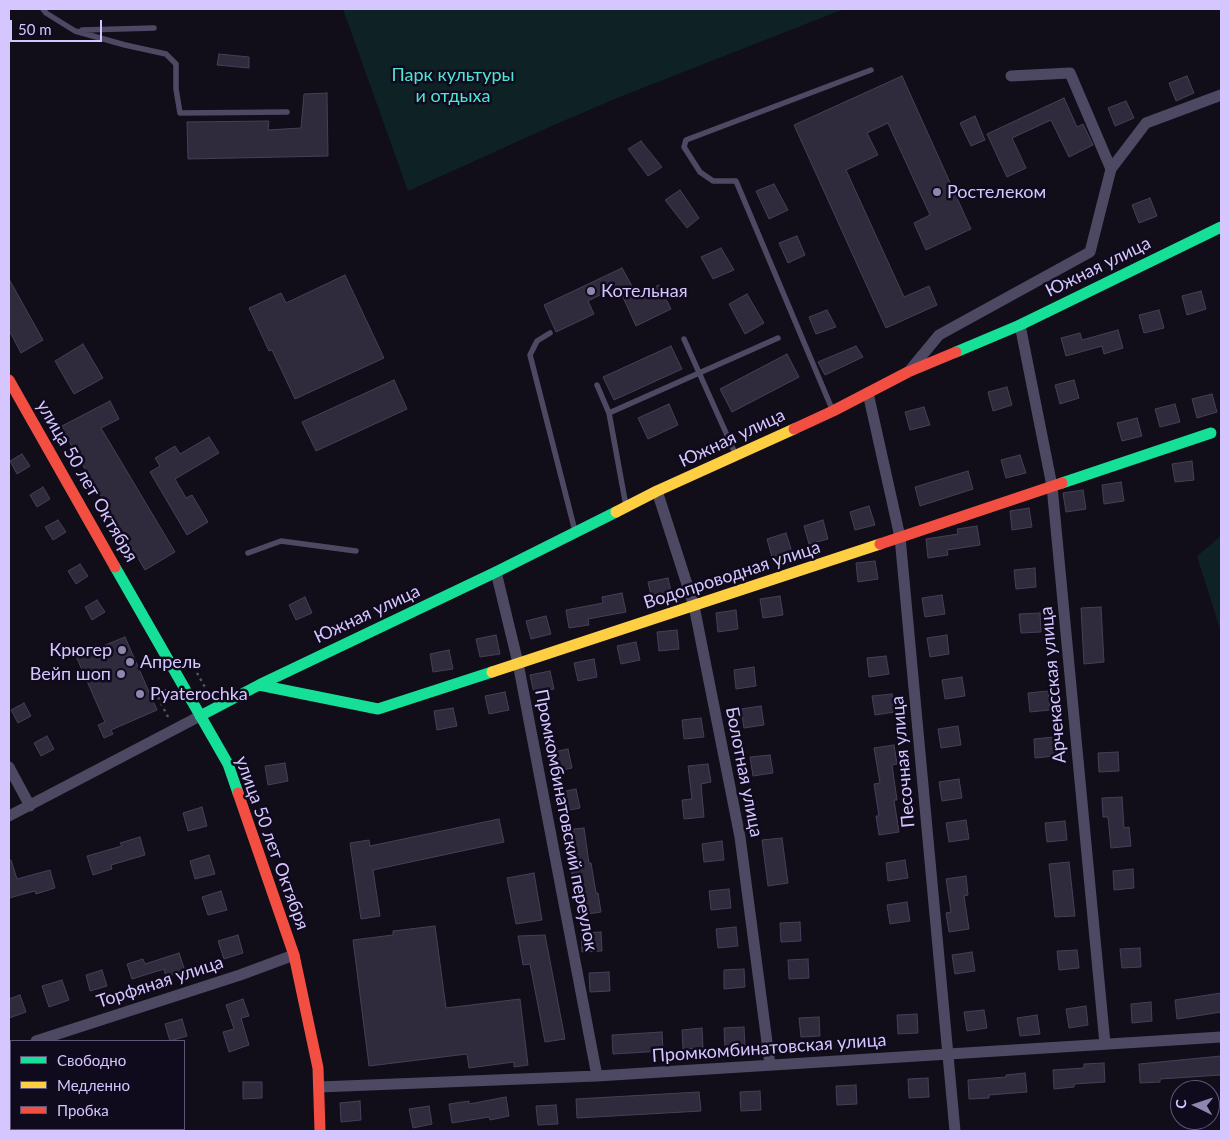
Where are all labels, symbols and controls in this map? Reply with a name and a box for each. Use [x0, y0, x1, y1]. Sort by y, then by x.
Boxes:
scale bar [12, 10, 105, 42]
text: 50 m [18, 20, 52, 38]
park label: Парк культуры и отдыха [391, 64, 515, 106]
place label: Ростелеком [947, 181, 1046, 203]
marker: Ростелеком [931, 186, 943, 198]
street label: Южная улица [1042, 232, 1154, 302]
place label: Котельная [601, 280, 688, 302]
marker: Котельная [585, 285, 597, 297]
street label: улица 50 лет Октября [32, 396, 142, 566]
street label: Южная улица [676, 404, 788, 472]
street label: Водопроводная улица [641, 536, 823, 614]
street label: Южная улица [311, 580, 423, 648]
street label: Арчекасская улица [1035, 606, 1071, 764]
place label: Крюгер [49, 639, 112, 661]
marker: Крюгер [116, 644, 128, 656]
place label: Апрель [140, 651, 201, 673]
marker: Апрель [124, 656, 136, 668]
place label: Вейп шоп [30, 663, 111, 685]
marker: Вейп шоп [115, 668, 127, 680]
place label: Pyaterochka [150, 683, 248, 705]
street label: Промкомбинатовский переулок [530, 687, 602, 953]
marker: Pyaterochka [134, 688, 146, 700]
street label: Песочная улица [886, 695, 920, 829]
street label: Болотная улица [721, 705, 767, 839]
street label: улица 50 лет Октября [230, 753, 314, 933]
street label: Торфяная улица [94, 951, 226, 1013]
street label: Промкомбинатовская улица [651, 1029, 887, 1067]
legend [10, 1040, 185, 1130]
text: Свободно [57, 1051, 126, 1069]
text: Медленно [57, 1076, 130, 1094]
north arrow [1170, 1080, 1220, 1130]
text: С [1172, 1099, 1189, 1109]
text: Пробка [57, 1101, 109, 1119]

